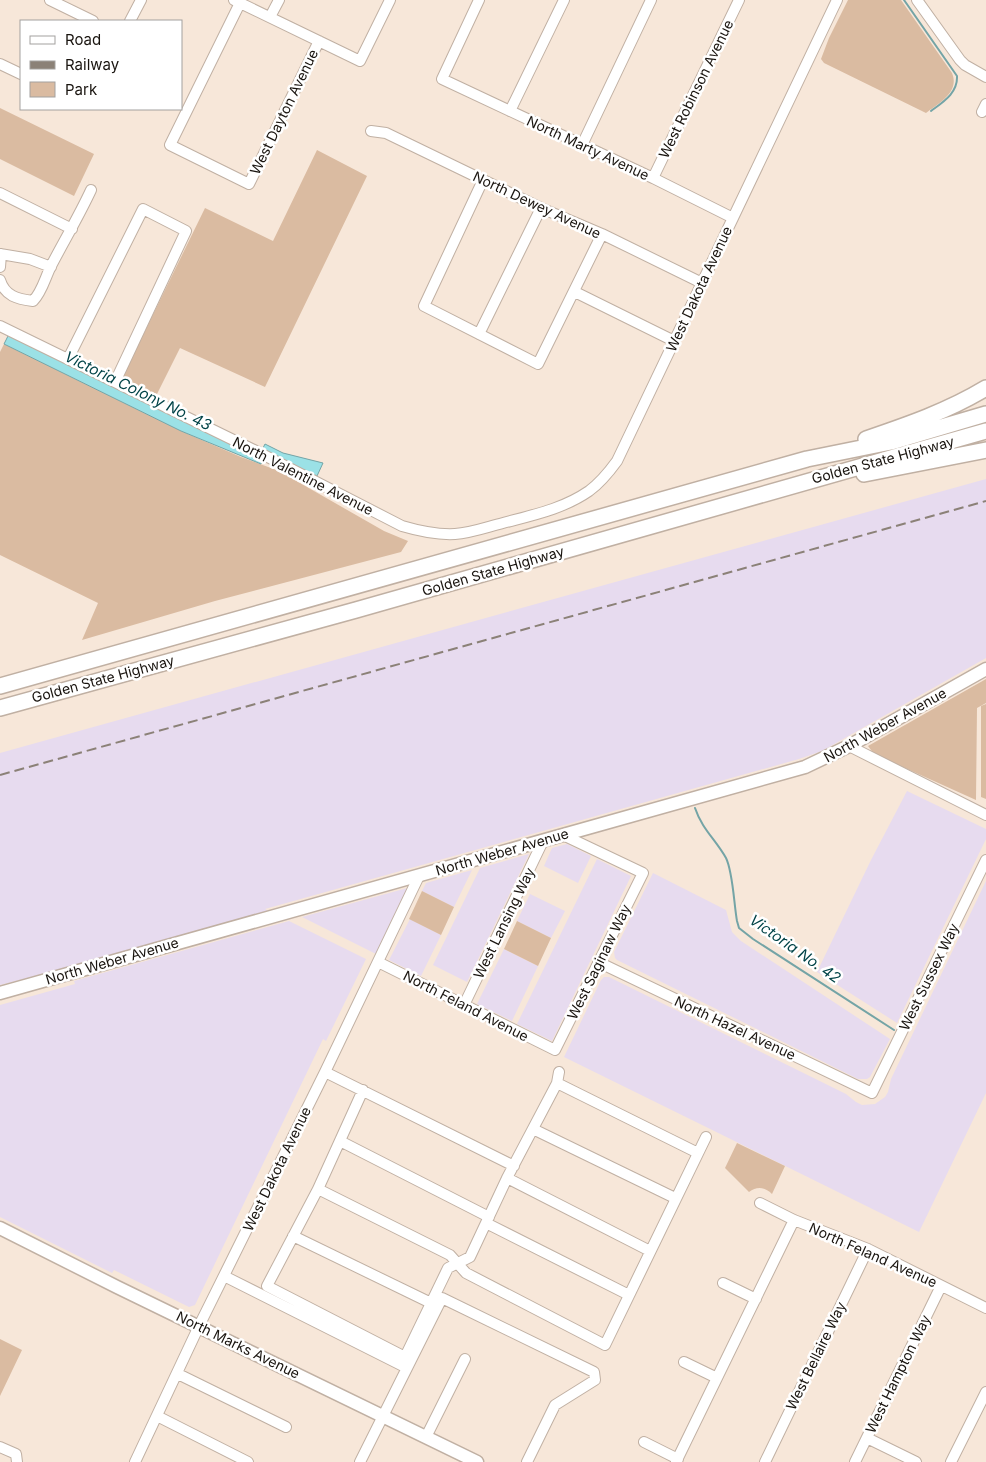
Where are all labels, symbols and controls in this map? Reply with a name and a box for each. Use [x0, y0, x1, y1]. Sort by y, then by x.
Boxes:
street label: West Robinson Avenue [655, 17, 736, 161]
legend [20, 20, 182, 110]
text: Road [65, 30, 101, 49]
street label: West Dayton Avenue [246, 46, 321, 177]
text: Railway [65, 55, 120, 74]
text: Park [65, 80, 98, 99]
street label: North Marty Avenue [524, 112, 652, 183]
street label: North Dewey Avenue [470, 167, 604, 242]
street label: West Dakota Avenue [662, 223, 735, 354]
water label: Victoria Colony No. 43 [62, 347, 215, 434]
street label: Golden State Highway [810, 432, 956, 487]
street label: North Valentine Avenue [230, 433, 376, 518]
street label: Golden State Highway [420, 542, 566, 599]
street label: Golden State Highway [30, 651, 176, 706]
street label: North Weber Avenue [820, 684, 949, 765]
street label: North Weber Avenue [433, 824, 570, 879]
street label: West Lansing Way [469, 864, 538, 981]
street label: West Saginaw Way [563, 901, 634, 1022]
water label: Victoria No. 42 [746, 910, 845, 987]
street label: West Sussex Way [895, 920, 962, 1033]
street label: North Weber Avenue [43, 933, 180, 988]
street label: North Feland Avenue [401, 967, 532, 1045]
street label: North Hazel Avenue [672, 992, 798, 1063]
street label: West Dakota Avenue [239, 1104, 314, 1234]
street label: North Feland Avenue [807, 1219, 940, 1290]
street label: West Bellaire Way [782, 1299, 849, 1413]
street label: North Marks Avenue [174, 1307, 303, 1382]
street label: West Hampton Way [861, 1312, 934, 1436]

